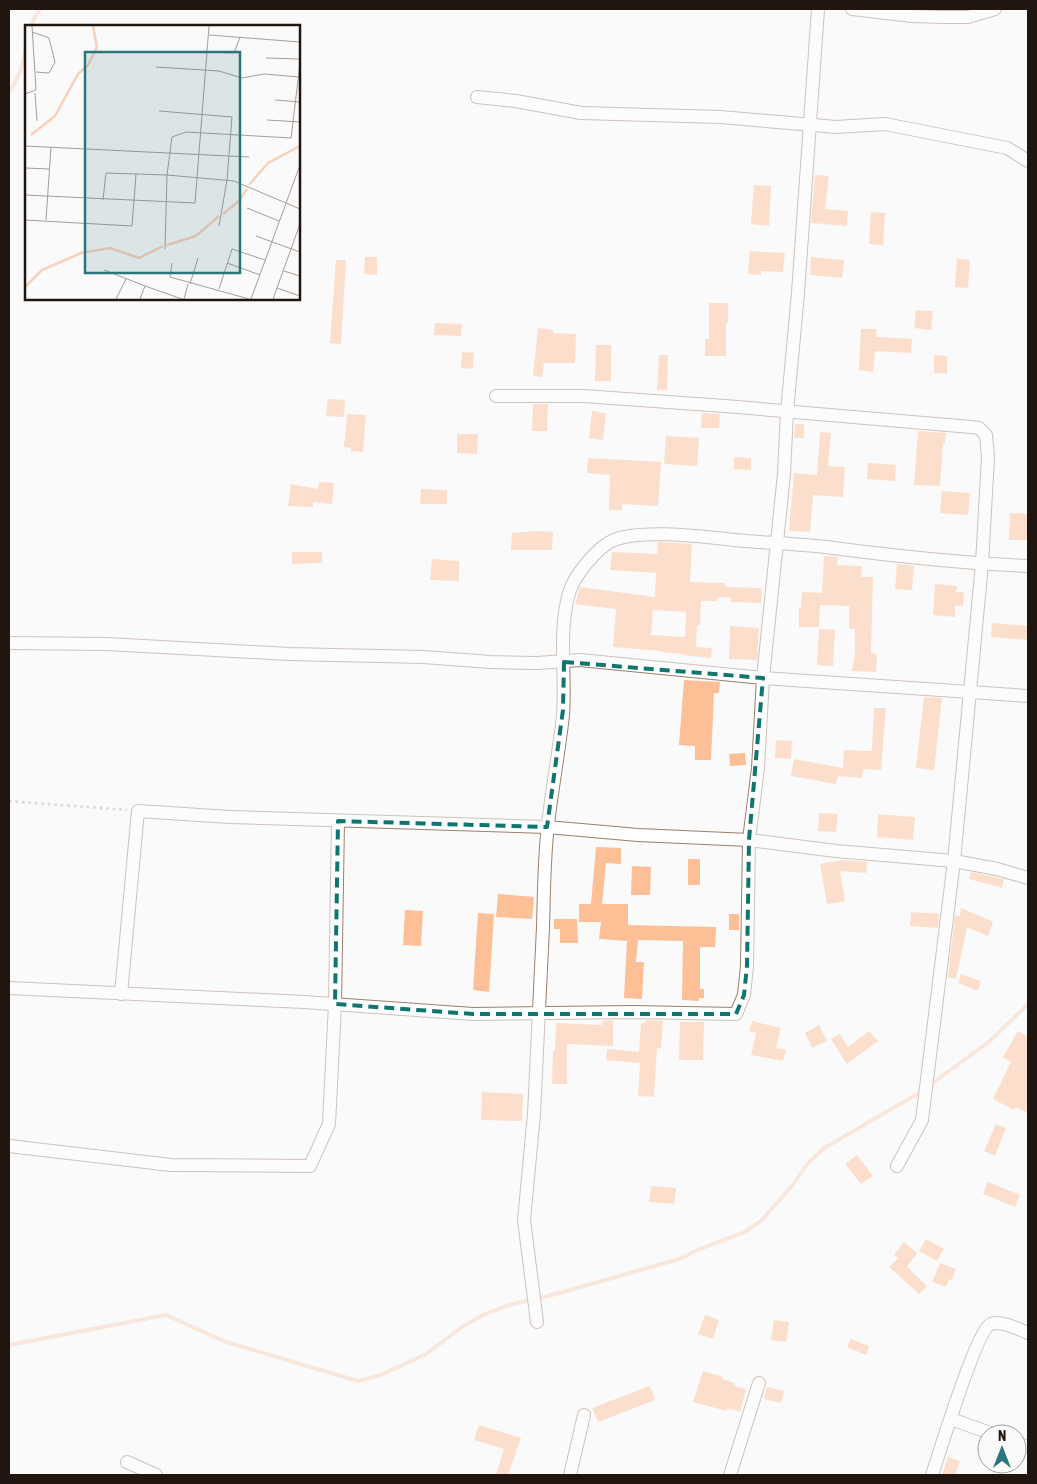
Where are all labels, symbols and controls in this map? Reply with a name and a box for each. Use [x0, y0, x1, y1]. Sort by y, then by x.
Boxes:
inset map [25, 25, 300, 300]
north arrow [977, 1424, 1027, 1474]
text: N [998, 1428, 1006, 1444]

